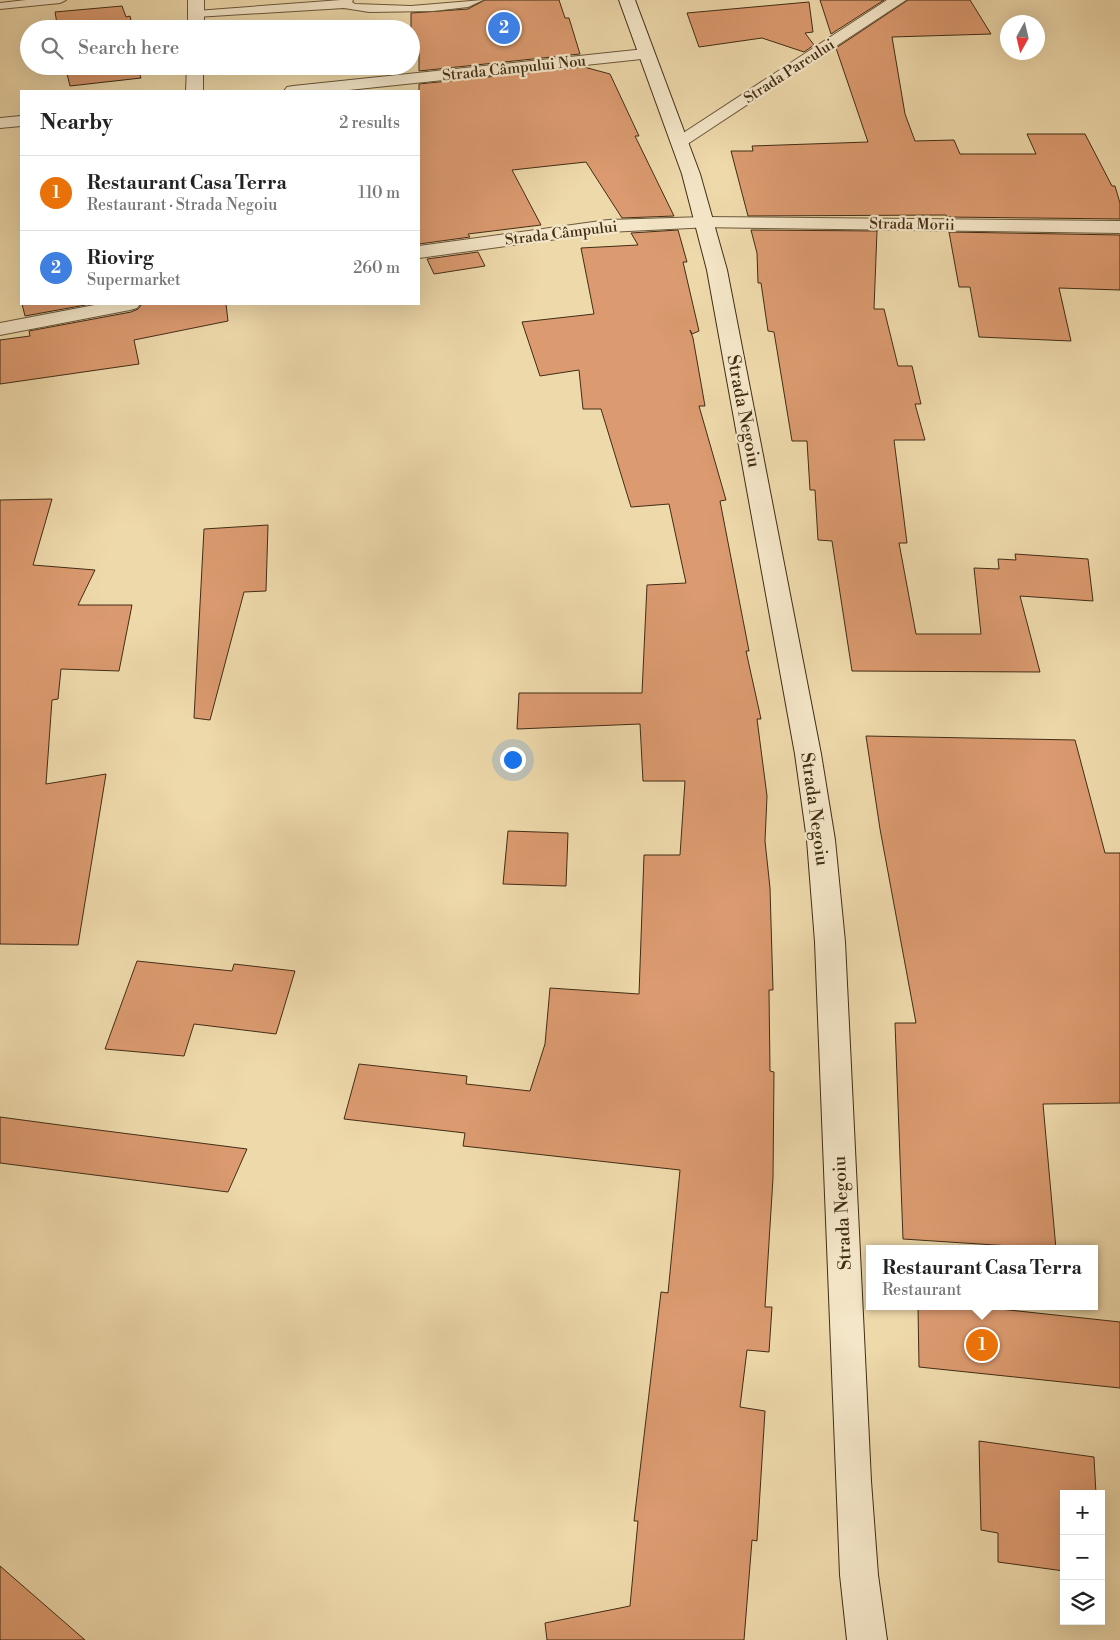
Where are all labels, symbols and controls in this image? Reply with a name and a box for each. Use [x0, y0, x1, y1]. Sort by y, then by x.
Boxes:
pin: 2 [488, 9, 520, 47]
north arrow [1000, 15, 1045, 60]
search box [20, 20, 420, 75]
icon: search [38, 34, 66, 62]
street label: Strada Parcului [740, 35, 838, 108]
text: Search here [78, 36, 179, 60]
street label: Strada Câmpului Nou [441, 51, 587, 85]
text: Nearby [40, 110, 113, 136]
text: 2 results [339, 113, 400, 133]
text: Restaurant Casa Terra [87, 171, 287, 195]
text: 1 [52, 183, 60, 203]
text: 110 m [358, 183, 400, 203]
text: Restaurant · Strada Negoiu [87, 195, 277, 215]
street label: Strada Morii [869, 214, 955, 235]
street label: Strada Câmpului [504, 217, 618, 250]
text: Riovirg [87, 246, 154, 270]
text: 2 [51, 258, 61, 278]
text: 260 m [353, 258, 400, 278]
text: Supermarket [87, 270, 181, 290]
street label: Strada Negoiu [721, 353, 766, 470]
your location [500, 747, 526, 773]
street label: Strada Negoiu [795, 751, 834, 868]
street label: Strada Negoiu [828, 1154, 857, 1271]
popup [866, 1245, 1098, 1310]
text: Restaurant Casa Terra [882, 1256, 1082, 1280]
text: Restaurant [882, 1280, 962, 1300]
pin: 1 [966, 1326, 998, 1364]
map controls [1060, 1490, 1105, 1625]
button: + [1060, 1490, 1105, 1535]
button: − [1060, 1535, 1105, 1580]
button: layers [1060, 1580, 1105, 1625]

